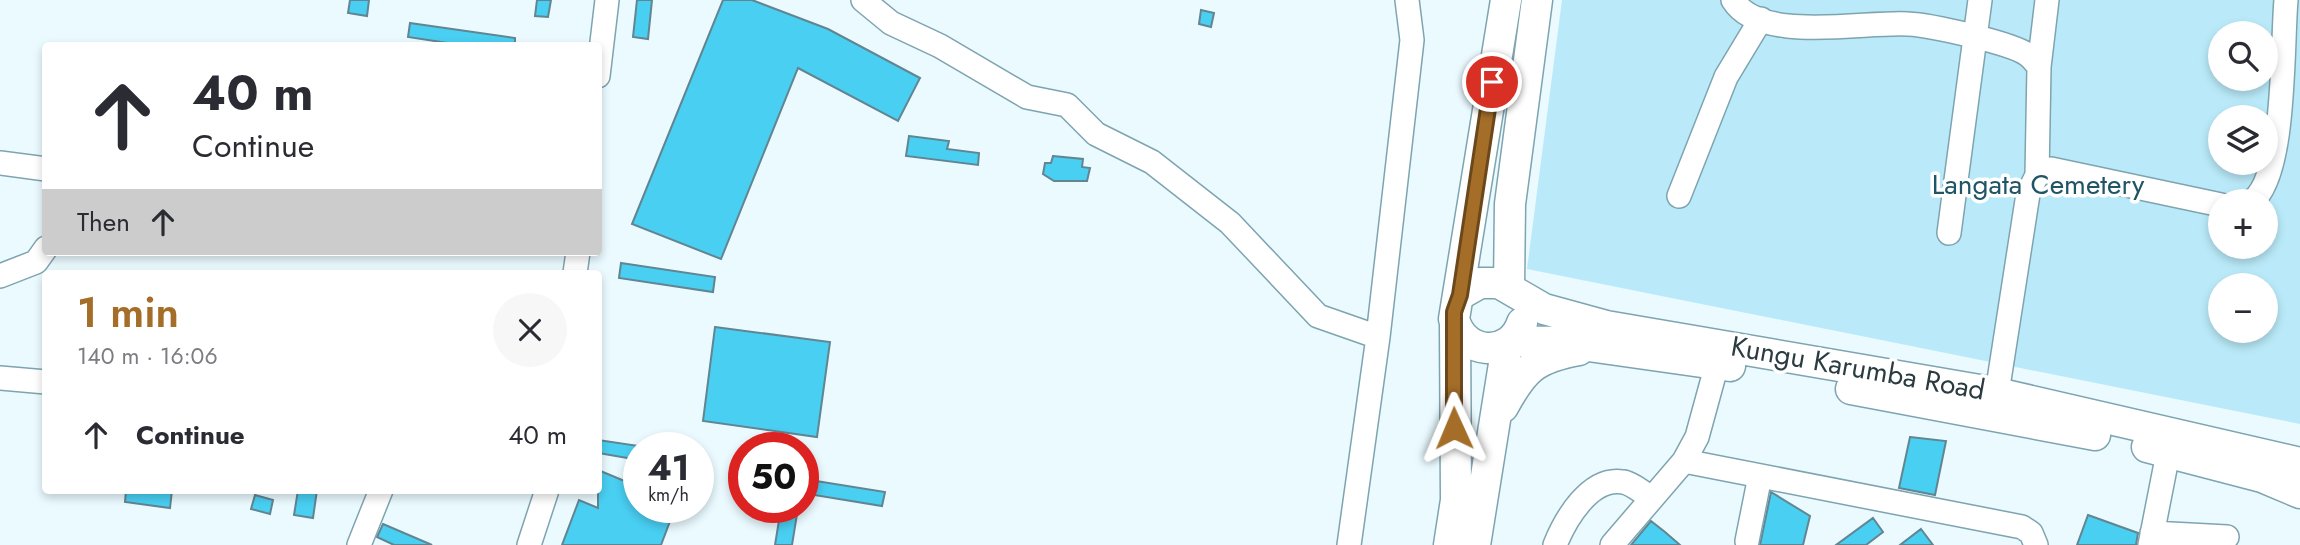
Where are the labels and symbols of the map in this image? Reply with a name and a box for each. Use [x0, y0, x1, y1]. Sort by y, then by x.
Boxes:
pin [1462, 52, 1522, 112]
park label: Langata Cemetery [1932, 164, 2145, 205]
street label: Kungu Karumba Road [1728, 325, 1988, 411]
position arrow [1417, 391, 1491, 465]
speed limit sign: 50 [728, 432, 819, 523]

